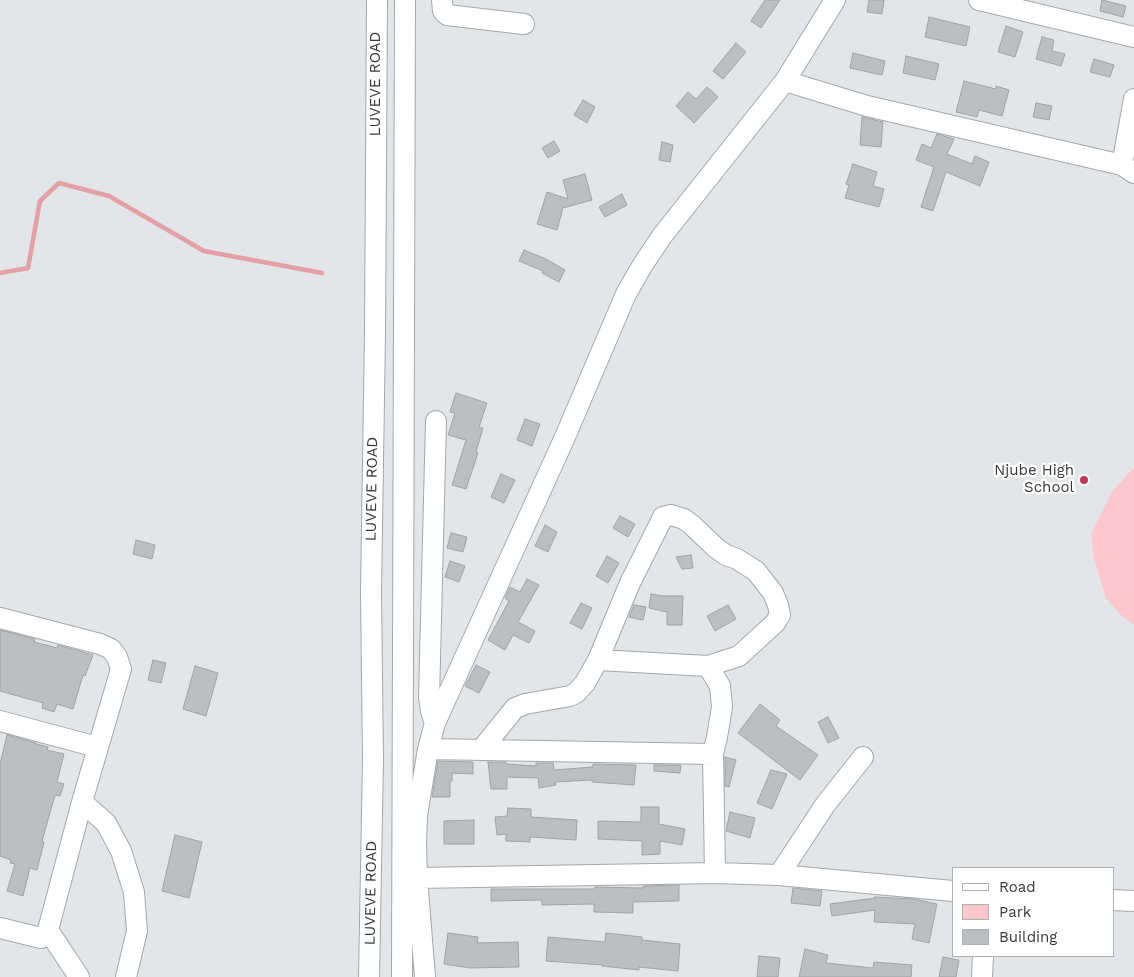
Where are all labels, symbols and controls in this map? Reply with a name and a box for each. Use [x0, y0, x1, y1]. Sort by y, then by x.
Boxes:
street label: LUVEVE ROAD [367, 32, 385, 136]
street label: LUVEVE ROAD [362, 437, 382, 541]
place label: Njube High School [994, 462, 1074, 497]
marker: Njube High School [1078, 474, 1090, 486]
street label: LUVEVE ROAD [361, 841, 381, 945]
legend [952, 867, 1114, 957]
text: Road [999, 878, 1036, 896]
text: Park [999, 903, 1031, 921]
text: Building [999, 928, 1057, 946]

